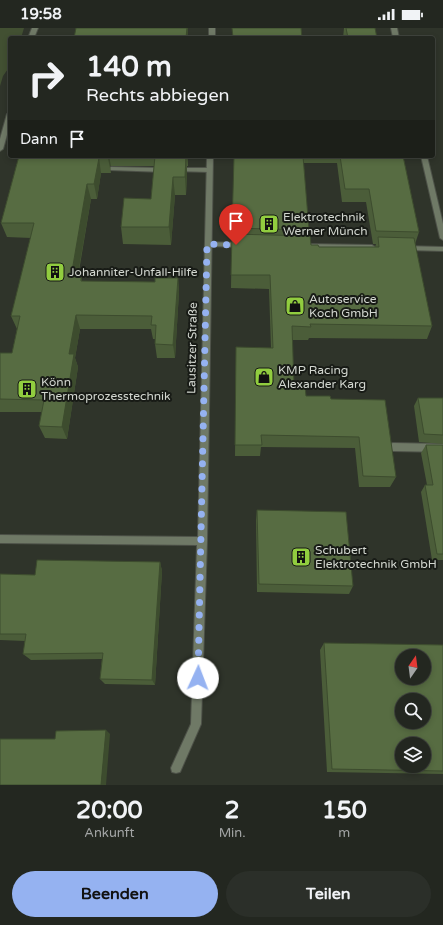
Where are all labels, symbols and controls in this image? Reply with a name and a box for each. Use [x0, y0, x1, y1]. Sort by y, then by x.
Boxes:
text: 19:58 [20, 5, 62, 23]
text: 140 m [86, 50, 172, 84]
icon: right [20, 52, 72, 104]
text: Rechts abbiegen [86, 84, 230, 106]
icon: arrive [66, 128, 88, 150]
text: Dann [20, 130, 58, 148]
pin [219, 204, 253, 245]
icon: arrive [225, 210, 247, 232]
place label: Elektrotechnik Werner Münch [283, 210, 368, 238]
building icon: Elektrotechnik Werner Münch [258, 213, 280, 235]
building icon: Johanniter-Unfall-Hilfe [44, 261, 66, 283]
place label: Johanniter-Unfall-Hilfe [69, 265, 198, 279]
place label: Autoservice Koch GmbH [309, 292, 378, 320]
shop icon: Autoservice Koch GmbH [284, 295, 306, 317]
street label: Lausitzer Straße [184, 302, 200, 394]
place label: KMP Racing Alexander Karg [278, 363, 366, 391]
shop icon: KMP Racing Alexander Karg [253, 366, 275, 388]
place label: Könn Thermoprozesstechnik [41, 375, 171, 403]
building icon: Könn Thermoprozesstechnik [16, 378, 38, 400]
place label: Schubert Elektrotechnik GmbH [315, 543, 437, 571]
building icon: Schubert Elektrotechnik GmbH [290, 546, 312, 568]
north arrow [395, 649, 431, 685]
map controls [395, 649, 431, 773]
position arrow [177, 657, 219, 699]
button: search [395, 693, 431, 729]
button: layers [395, 737, 431, 773]
text: 20:00 [76, 796, 143, 825]
text: 2 [225, 796, 240, 825]
text: 150 [322, 796, 367, 825]
text: Ankunft [84, 825, 134, 841]
text: Min. [219, 825, 246, 841]
text: m [338, 825, 350, 841]
button: Beenden [12, 871, 218, 917]
button: Teilen [226, 871, 431, 917]

